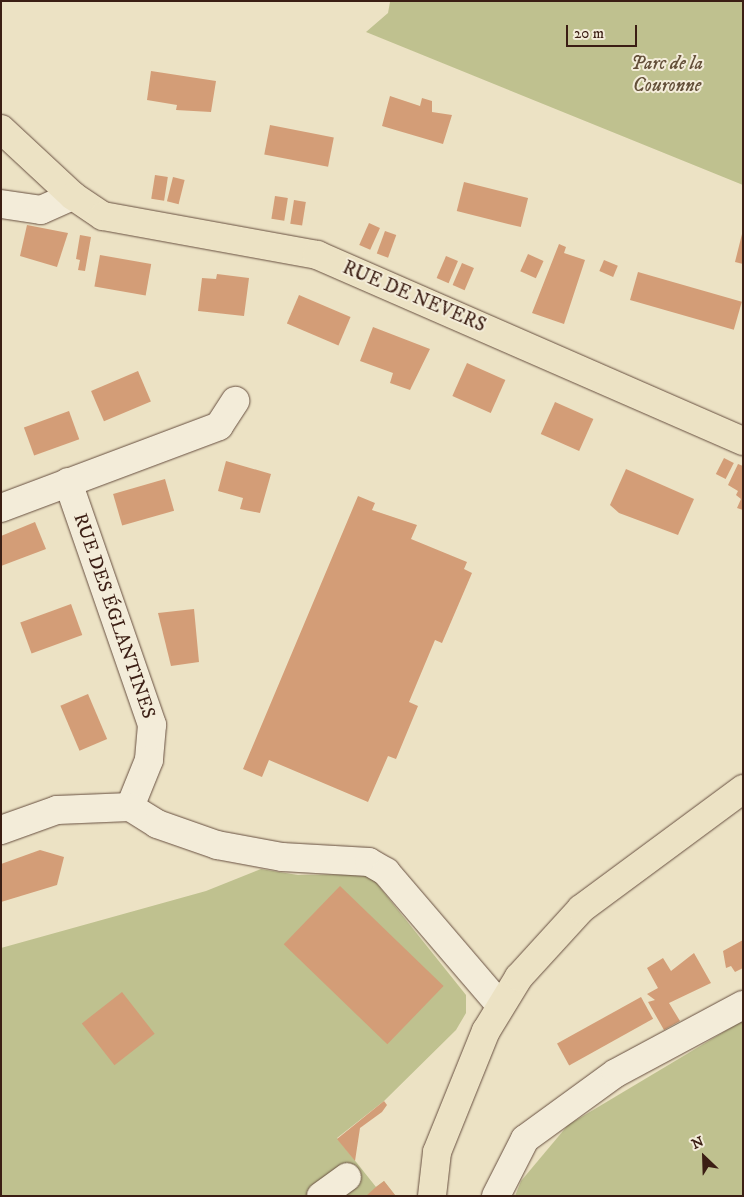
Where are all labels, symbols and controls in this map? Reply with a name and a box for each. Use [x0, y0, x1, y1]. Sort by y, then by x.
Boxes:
scale bar [569, 15, 640, 47]
text: 20 m [574, 24, 604, 43]
park label: Parc de la Couronne [631, 53, 703, 97]
street label: RUE DE NEVERS [339, 257, 489, 337]
street label: RUE DES ÉGLANTINES [68, 510, 160, 722]
north arrow [679, 1132, 729, 1182]
text: N [689, 1133, 707, 1154]

